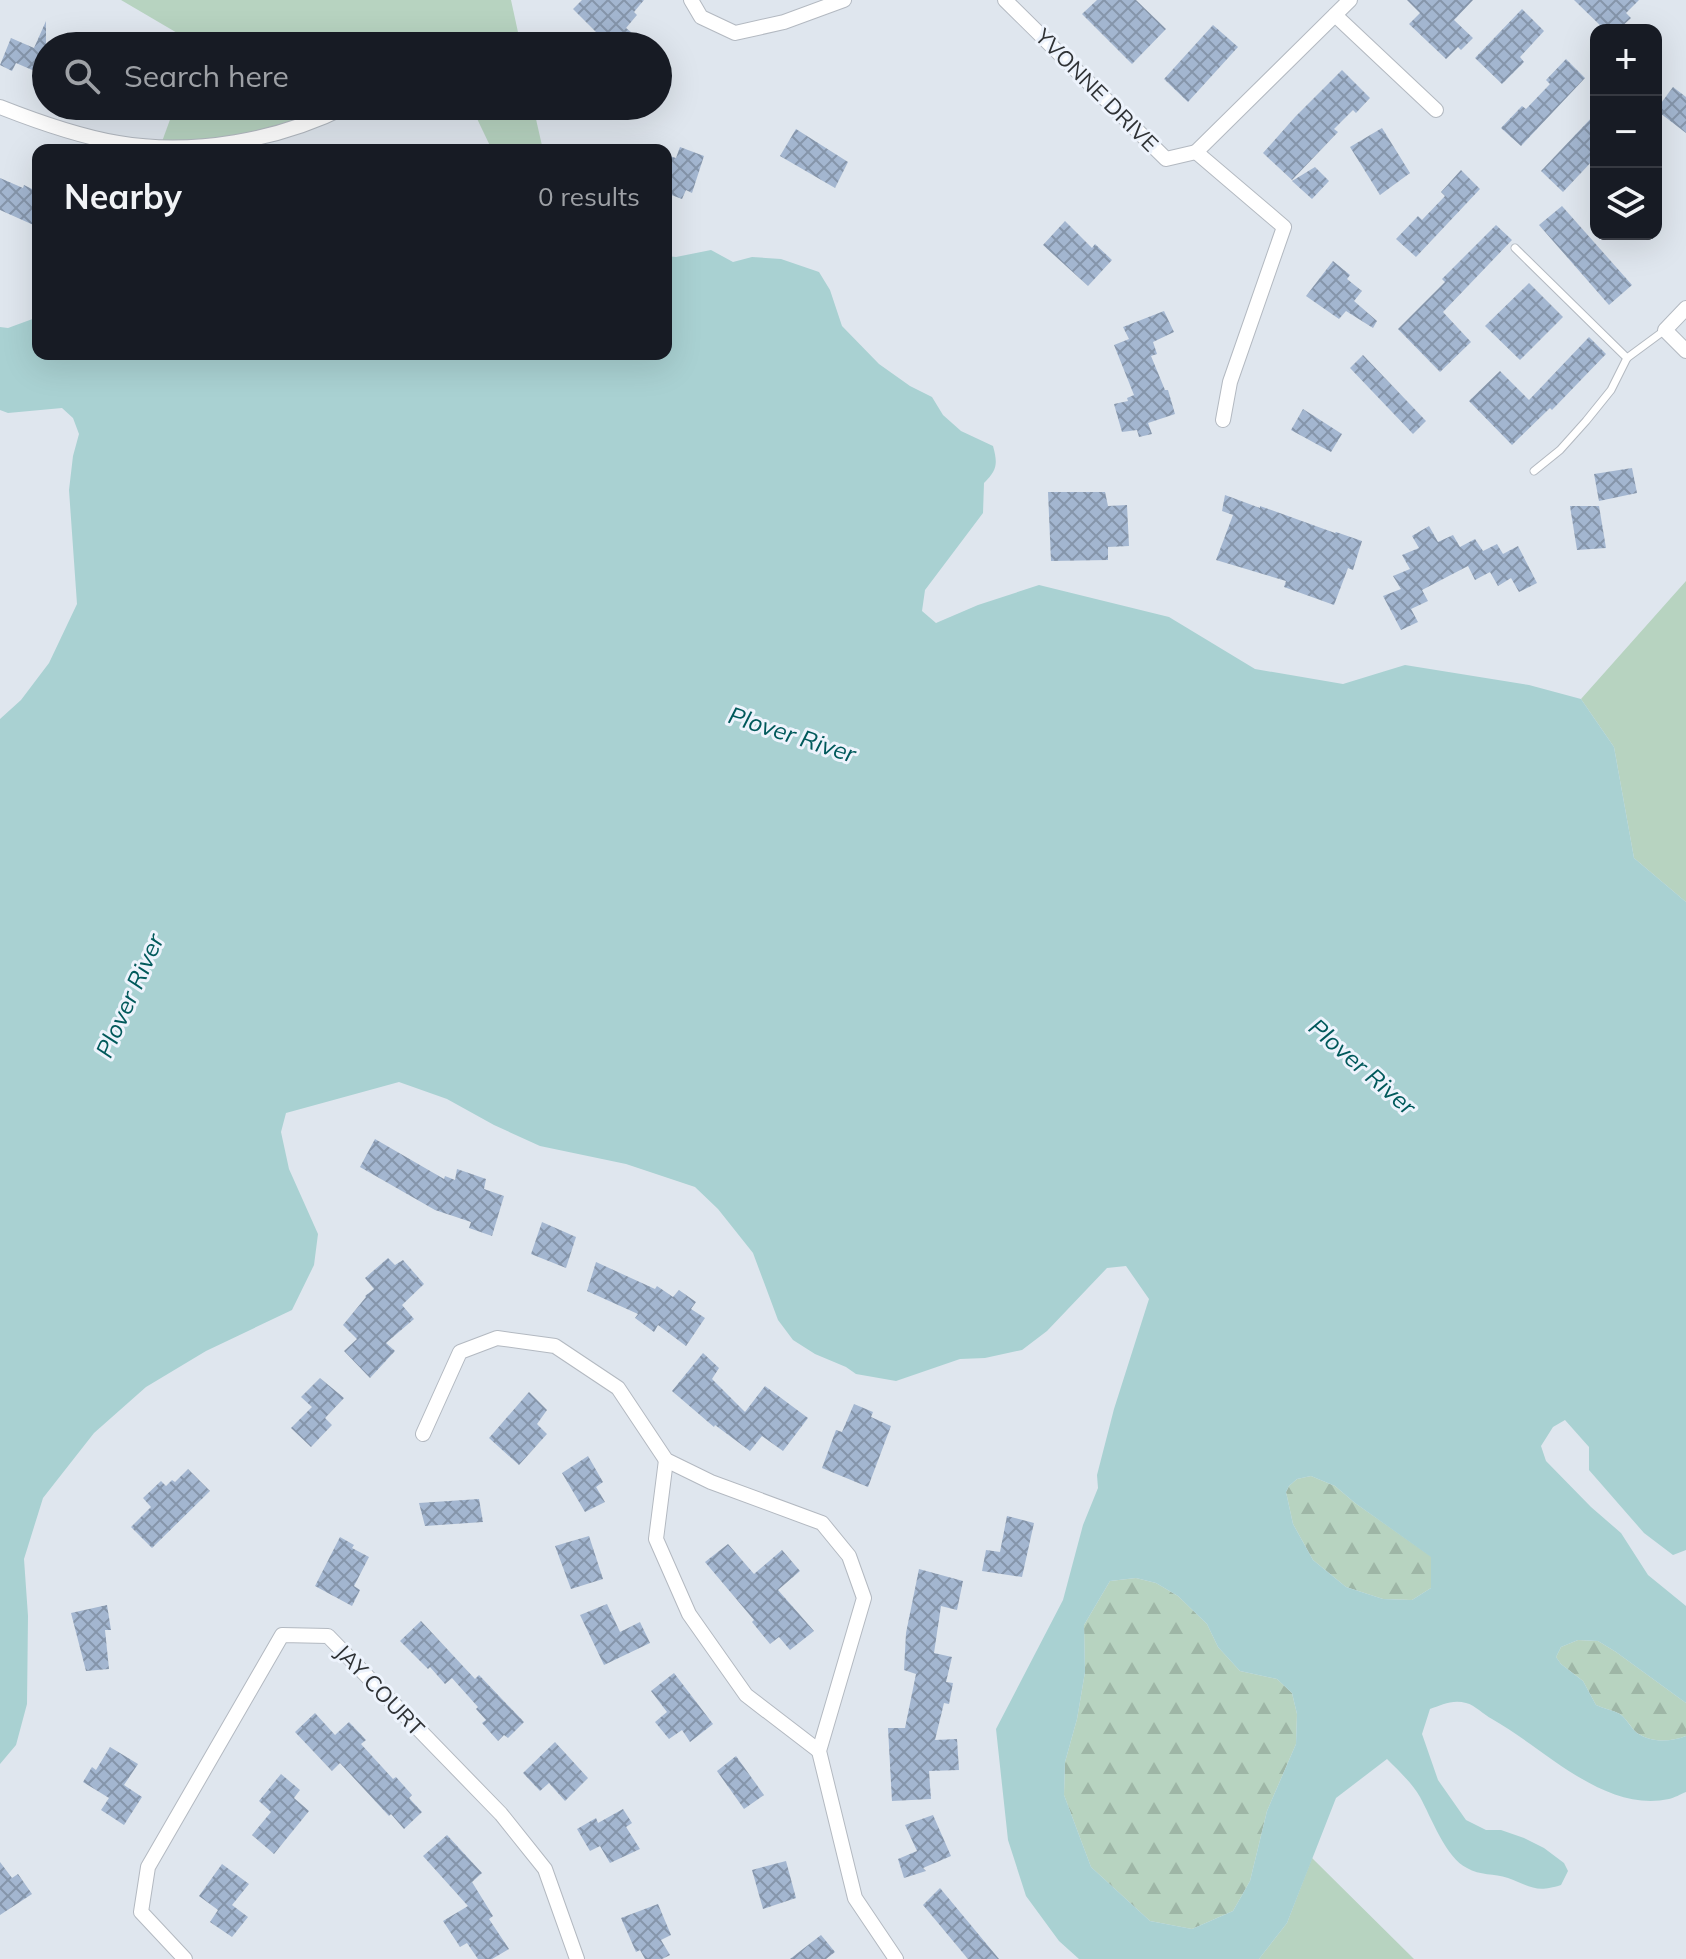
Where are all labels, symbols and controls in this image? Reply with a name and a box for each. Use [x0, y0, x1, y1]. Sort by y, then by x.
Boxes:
street label: YVONNE DRIVE [1029, 22, 1164, 157]
map controls [1590, 24, 1662, 240]
button: + [1590, 24, 1662, 96]
search box [32, 32, 672, 120]
icon: search [60, 54, 104, 98]
text: Search here [124, 57, 289, 95]
button: − [1590, 96, 1662, 168]
button: layers [1590, 168, 1662, 240]
text: Nearby [64, 175, 182, 218]
text: 0 results [538, 180, 640, 213]
water label: Plover River [725, 699, 861, 769]
water label: Plover River [89, 928, 170, 1062]
water label: Plover River [1303, 1012, 1423, 1122]
street label: JAY COURT [329, 1638, 431, 1742]

